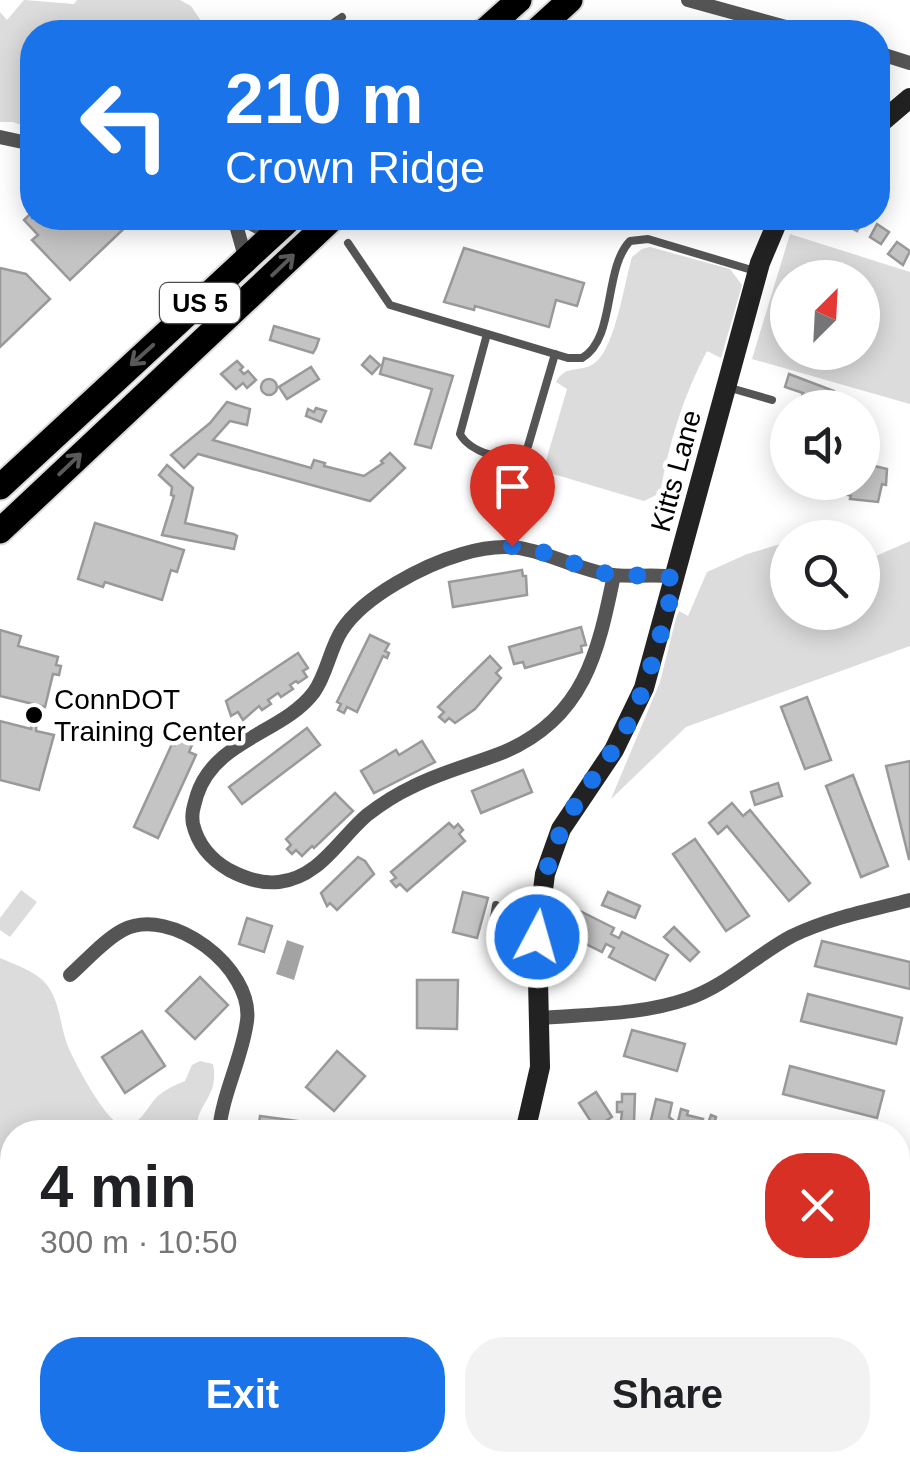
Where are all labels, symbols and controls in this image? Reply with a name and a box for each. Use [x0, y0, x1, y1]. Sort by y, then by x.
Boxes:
icon: left [60, 60, 190, 190]
text: 210 m [225, 60, 423, 138]
text: Crown Ridge [225, 142, 485, 193]
one-way arrow [270, 253, 294, 277]
north arrow [770, 260, 880, 370]
map controls [770, 260, 880, 630]
road number: US 5 [160, 283, 240, 323]
one-way arrow [130, 343, 155, 366]
button: sound [770, 390, 880, 500]
street label: Kitts Lane [645, 407, 707, 535]
pin [470, 444, 555, 547]
one-way arrow [58, 452, 82, 476]
icon: arrive [485, 459, 540, 514]
button: search [770, 520, 880, 630]
place label: ConnDOT Training Center [54, 684, 246, 747]
marker: ConnDOT Training Center [23, 704, 45, 726]
position arrow [485, 885, 589, 989]
text: 4 min [40, 1153, 197, 1220]
button: close [765, 1153, 870, 1258]
text: 300 m · 10:50 [40, 1224, 237, 1260]
button: Exit [40, 1337, 445, 1452]
button: Share [465, 1337, 870, 1452]

